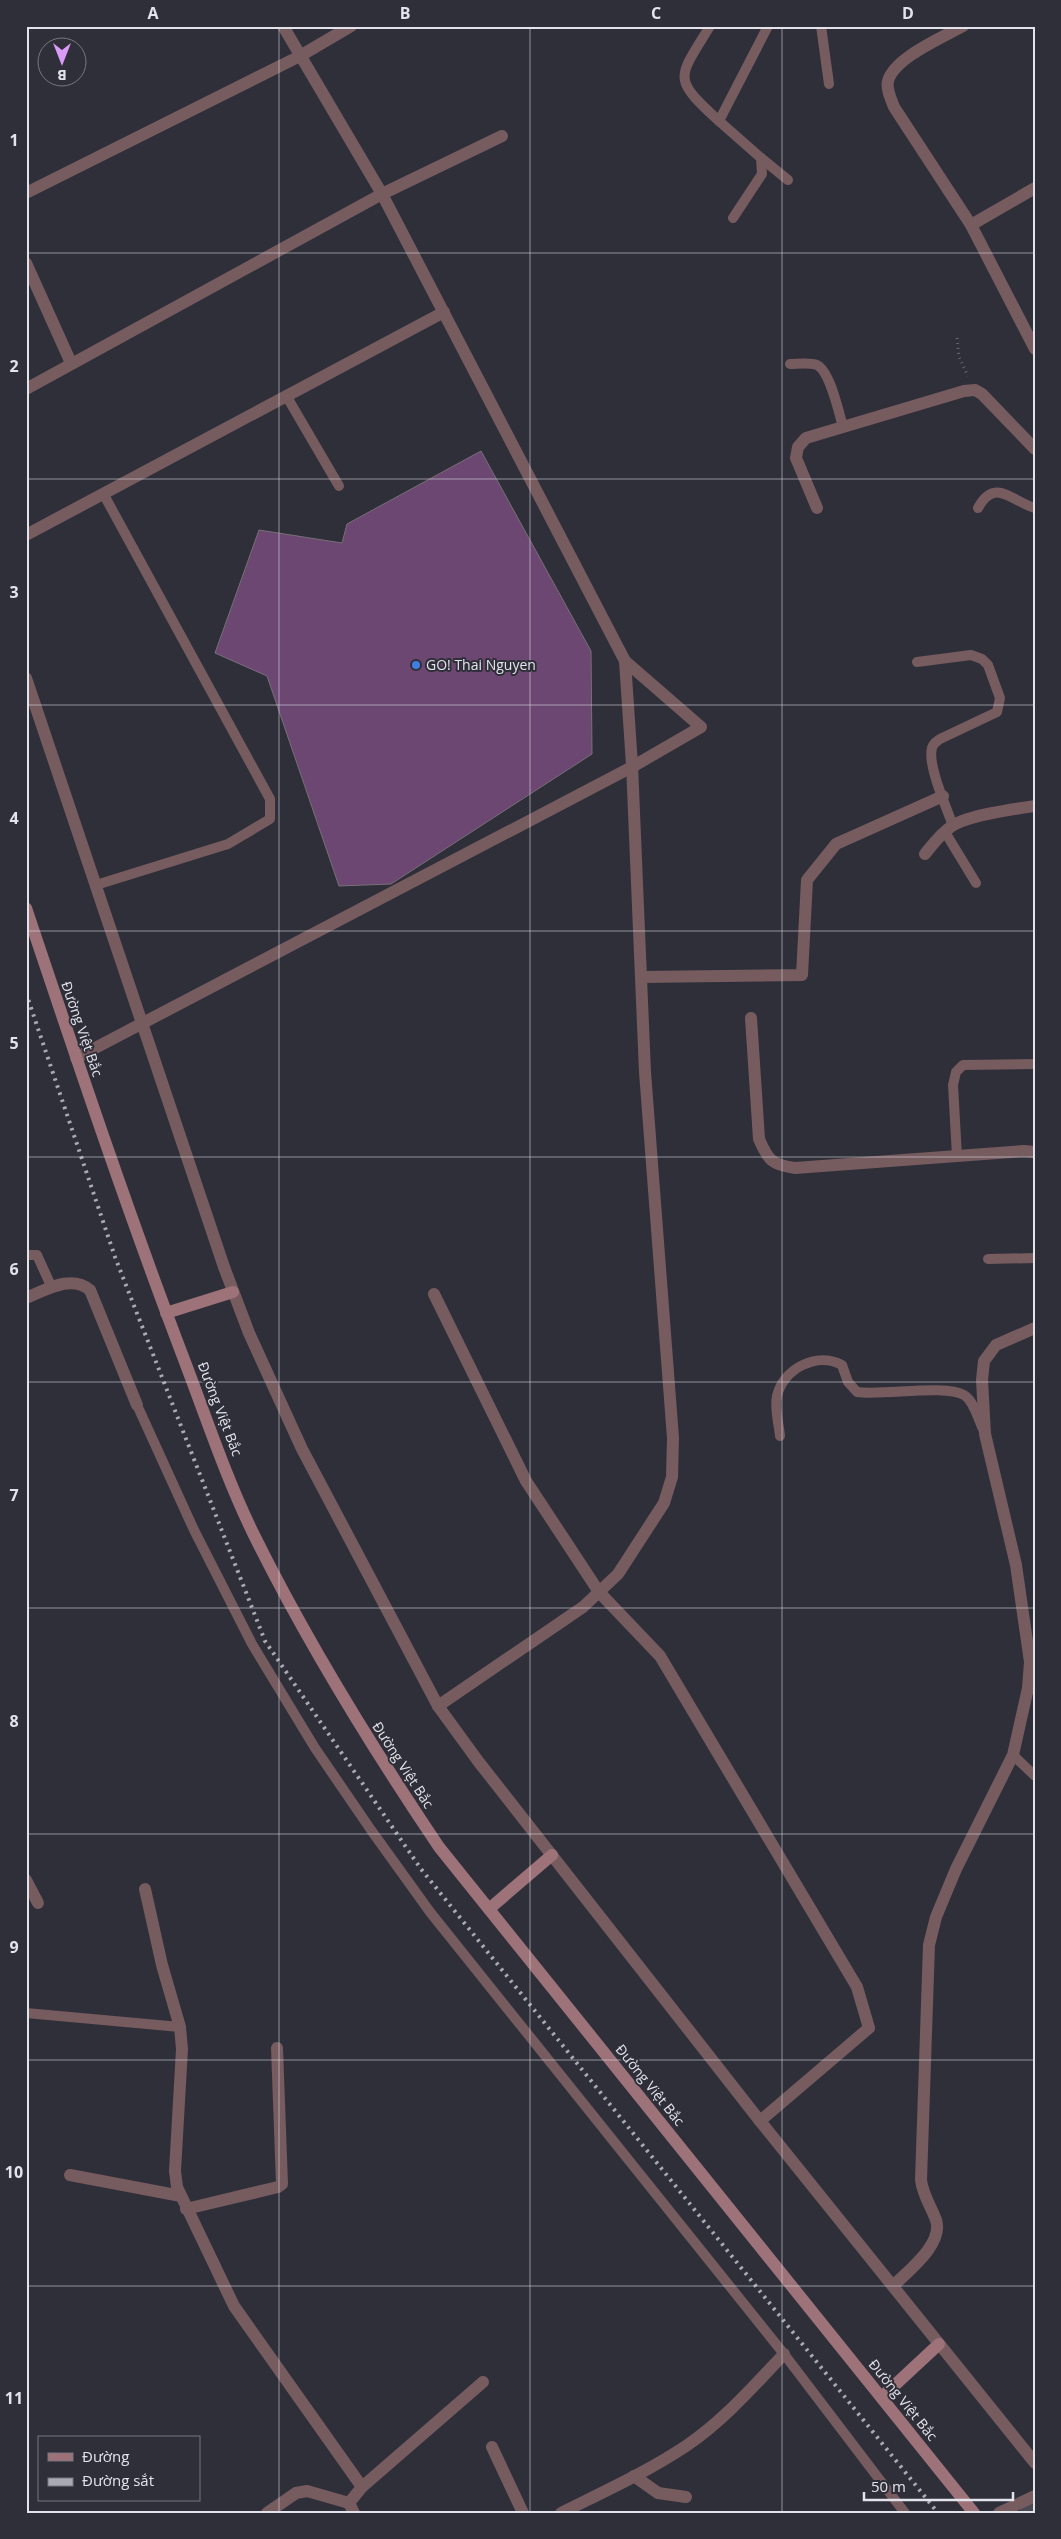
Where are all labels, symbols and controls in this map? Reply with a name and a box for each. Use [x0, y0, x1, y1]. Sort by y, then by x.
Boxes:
text: A [147, 2, 159, 24]
text: B [400, 2, 410, 24]
text: C [651, 2, 661, 24]
text: D [902, 2, 914, 24]
north arrow [38, 38, 88, 88]
text: B [57, 66, 67, 85]
text: 1 [9, 129, 19, 151]
text: 2 [9, 355, 19, 377]
text: 3 [9, 581, 19, 603]
place label: GO! Thai Nguyen [426, 655, 536, 674]
marker: GO! Thai Nguyen [410, 659, 422, 671]
text: 4 [9, 807, 19, 829]
street label: Đường Việt Bắc [57, 979, 108, 1079]
text: 5 [9, 1032, 19, 1054]
text: 6 [9, 1258, 19, 1280]
street label: Đường Việt Bắc [194, 1359, 247, 1459]
text: 7 [9, 1484, 19, 1506]
text: 8 [9, 1710, 19, 1732]
street label: Đường Việt Bắc [368, 1718, 439, 1812]
text: 9 [9, 1936, 19, 1958]
street label: Đường Việt Bắc [612, 2040, 689, 2130]
text: 10 [5, 2161, 23, 2183]
street label: Đường Việt Bắc [865, 2355, 942, 2445]
text: 11 [5, 2387, 23, 2409]
legend [38, 2436, 200, 2502]
text: Đường [82, 2446, 129, 2466]
scale bar [864, 2469, 1012, 2501]
text: Đường sắt [82, 2470, 154, 2490]
text: 50 m [871, 2476, 906, 2496]

